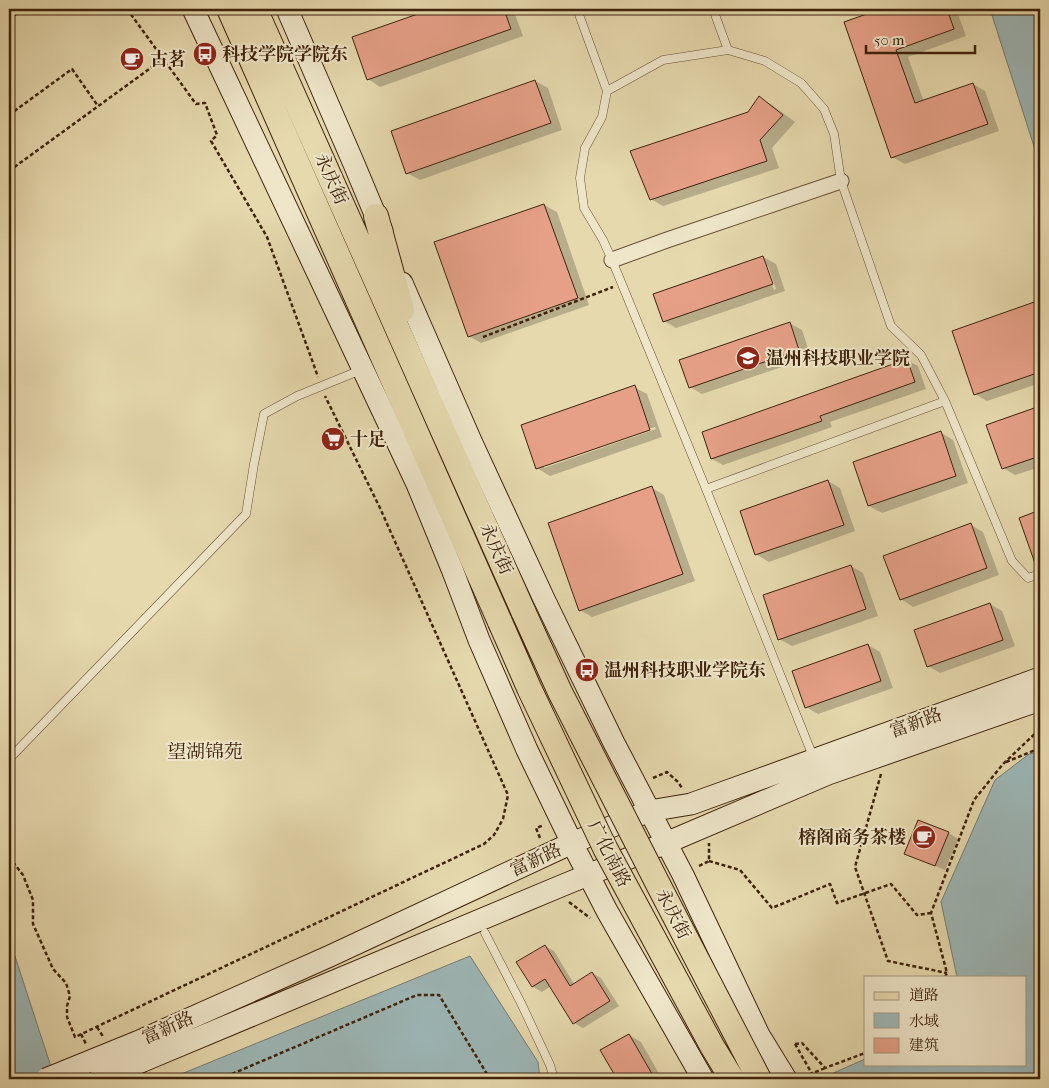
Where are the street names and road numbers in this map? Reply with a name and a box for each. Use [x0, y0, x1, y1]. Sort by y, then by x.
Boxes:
street label: 永庆街 [310, 150, 352, 208]
street label: 永庆街 [475, 520, 517, 578]
street label: 富新路 [887, 704, 945, 742]
street label: 广化南路 [583, 817, 635, 891]
street label: 富新路 [507, 839, 565, 881]
street label: 永庆街 [651, 885, 695, 943]
street label: 富新路 [139, 1007, 197, 1049]

